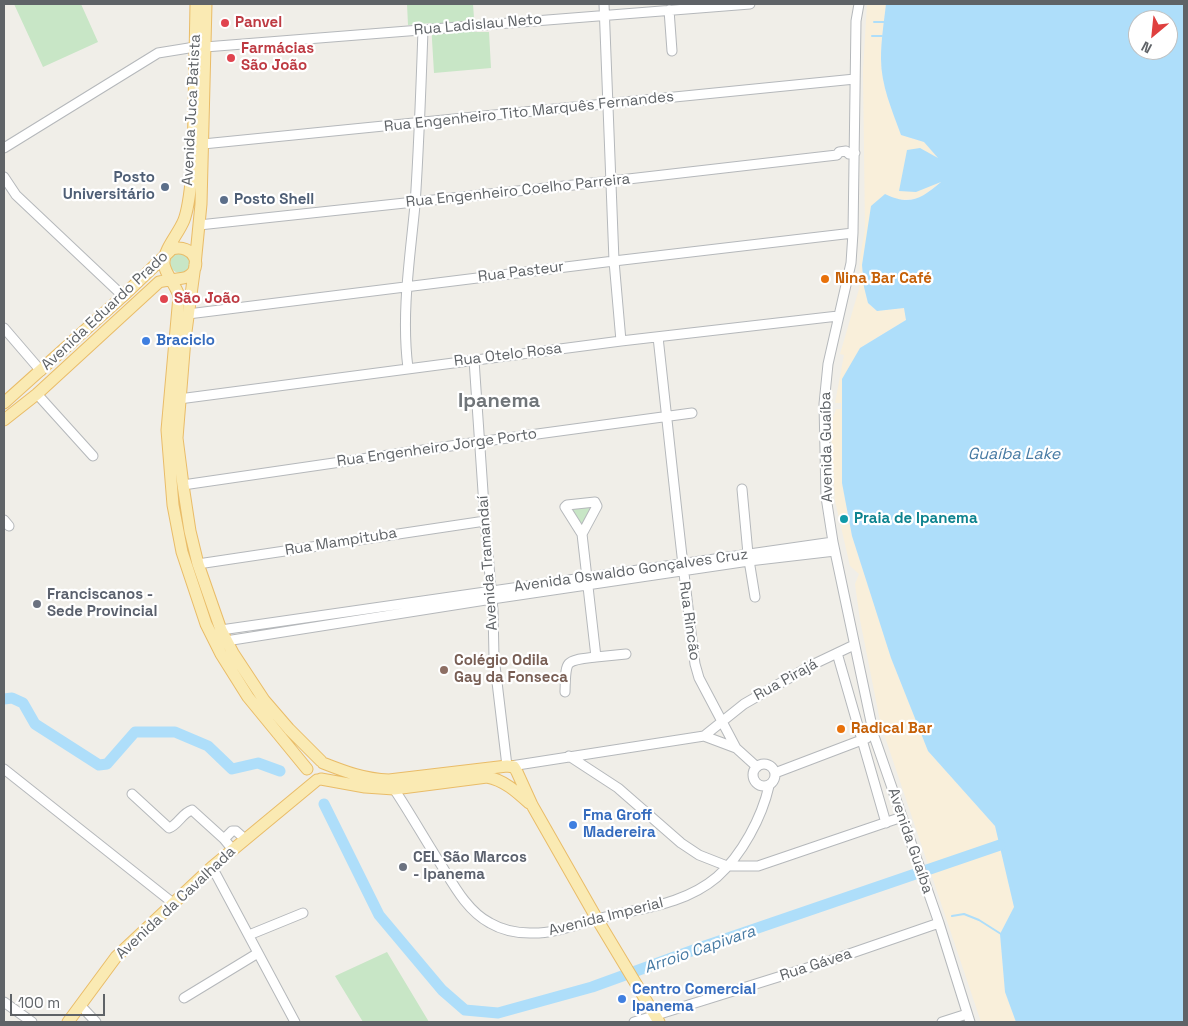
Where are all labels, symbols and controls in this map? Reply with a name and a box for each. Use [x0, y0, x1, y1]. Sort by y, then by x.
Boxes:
street label: Rua Ladislau Neto [413, 10, 543, 40]
north arrow [1128, 10, 1178, 60]
place label: Panvel [235, 14, 282, 32]
marker: Panvel [219, 17, 231, 29]
street label: Avenida Juca Batista [179, 34, 205, 186]
text: N [1138, 37, 1155, 58]
place label: Farmácias São João [241, 40, 314, 75]
marker: Farmácias São João [225, 52, 237, 64]
street label: Rua Engenheiro Tito Marquês Fernandes [383, 88, 675, 136]
place label: Posto Universitário [63, 169, 155, 204]
street label: Rua Engenheiro Coelho Parreira [405, 170, 631, 212]
marker: Posto Universitário [159, 181, 171, 193]
place label: Posto Shell [234, 191, 314, 209]
marker: Posto Shell [218, 194, 230, 206]
street label: Avenida Eduardo Prado [38, 248, 172, 374]
street label: Rua Pasteur [477, 258, 565, 286]
place label: Nina Bar Café [835, 270, 932, 288]
marker: Nina Bar Café [819, 273, 831, 285]
place label: São João [174, 290, 240, 308]
marker: São João [158, 293, 170, 305]
place label: Braciclo [156, 332, 215, 350]
marker: Braciclo [140, 335, 152, 347]
street label: Rua Otelo Rosa [453, 339, 563, 371]
district label: Ipanema [458, 390, 540, 414]
street label: Avenida Guaíba [817, 392, 837, 502]
street label: Rua Engenheiro Jorge Porto [336, 425, 538, 471]
water label: Guaíba Lake [968, 445, 1060, 465]
street label: Avenida Tramandaí [474, 495, 502, 631]
place label: Praia de Ipanema [854, 510, 978, 528]
marker: Praia de Ipanema [838, 513, 850, 525]
street label: Rua Mampituba [284, 524, 398, 560]
street label: Avenida Oswaldo Gonçalves Cruz [513, 546, 749, 596]
street label: Rua Rincão [675, 580, 703, 662]
place label: Franciscanos - Sede Provincial [47, 586, 157, 621]
marker: Franciscanos - Sede Provincial [31, 598, 43, 610]
place label: Colégio Odila Gay da Fonseca [454, 652, 568, 687]
street label: Rua Pirajá [751, 655, 821, 705]
marker: Colégio Odila Gay da Fonseca [438, 664, 450, 676]
place label: Radical Bar [851, 720, 932, 738]
marker: Radical Bar [835, 723, 847, 735]
street label: Avenida Guaíba [883, 786, 937, 896]
place label: Fma Groff Madereira [583, 807, 656, 842]
marker: Fma Groff Madereira [567, 819, 579, 831]
street label: Avenida da Cavalhada [112, 843, 240, 963]
place label: CEL São Marcos - Ipanema [413, 849, 527, 884]
marker: CEL São Marcos - Ipanema [397, 861, 409, 873]
street label: Avenida Imperial [547, 894, 665, 940]
water label: Arroio Capivara [642, 922, 758, 978]
street label: Rua Gávea [778, 945, 854, 985]
place label: Centro Comercial Ipanema [632, 981, 756, 1016]
scale bar [12, 984, 108, 1016]
text: 100 m [18, 993, 60, 1012]
marker: Centro Comercial Ipanema [616, 993, 628, 1005]

